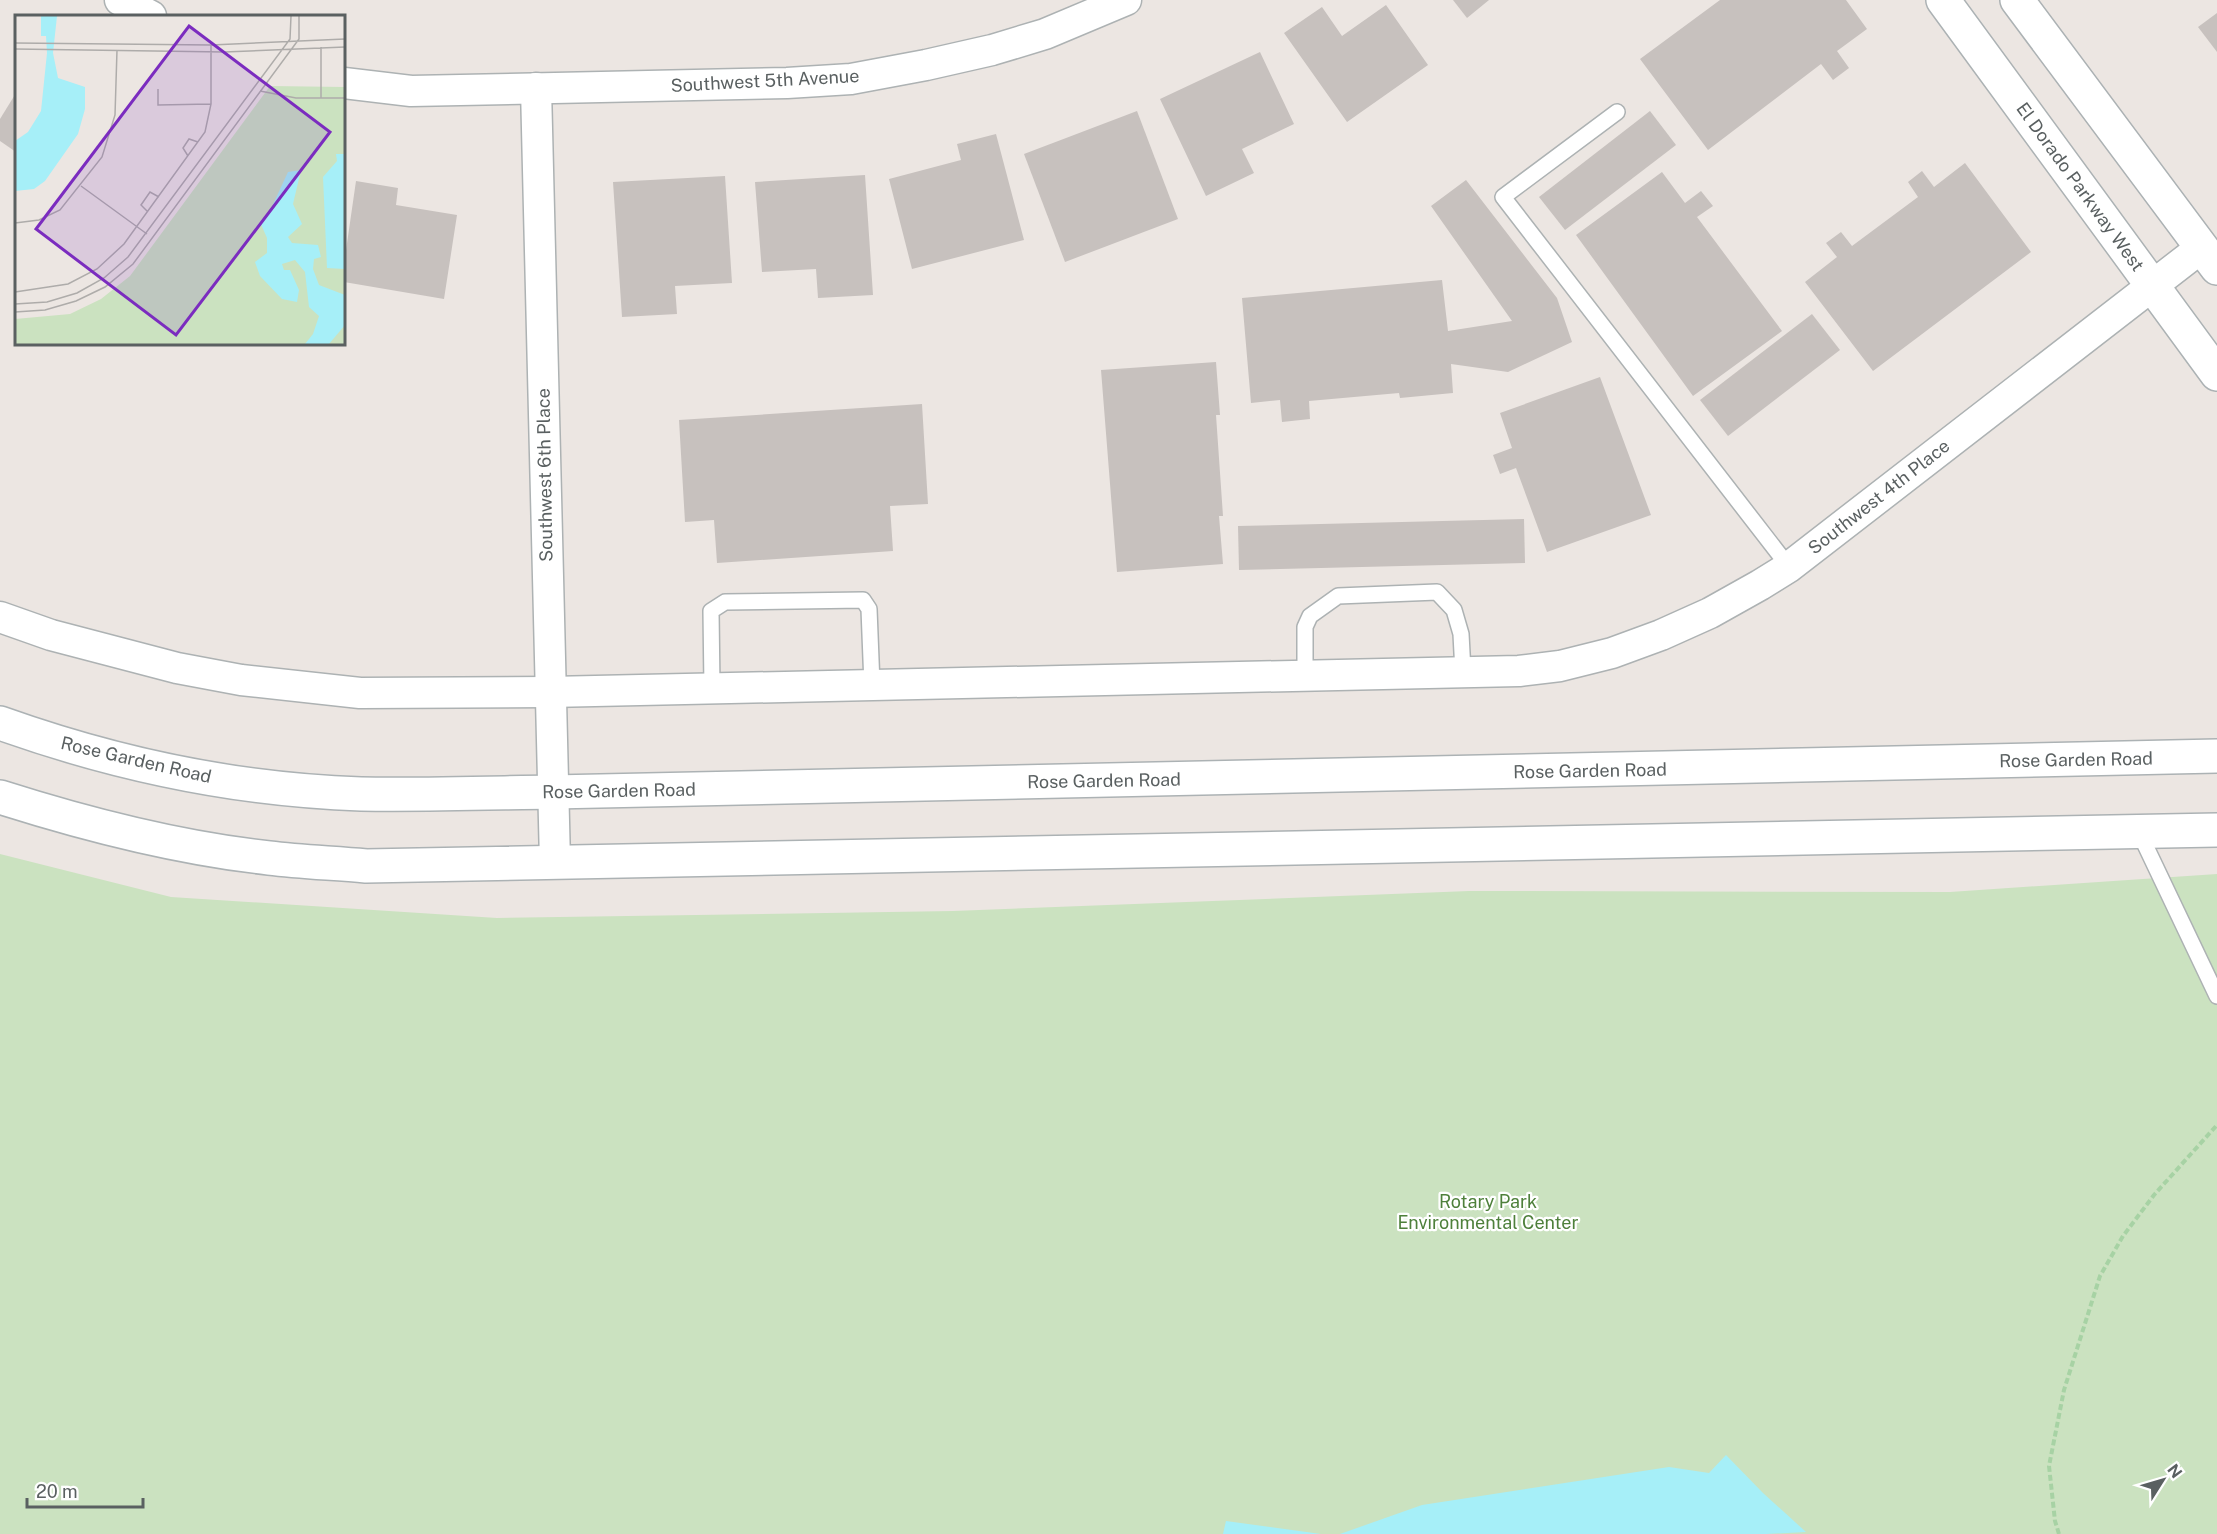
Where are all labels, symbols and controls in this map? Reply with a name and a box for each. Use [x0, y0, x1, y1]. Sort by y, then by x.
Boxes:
inset map [15, 15, 345, 345]
street label: Southwest 5th Avenue [670, 65, 860, 96]
street label: El Dorado Parkway West [2012, 98, 2149, 275]
street label: Southwest 6th Place [532, 388, 557, 562]
street label: Southwest 4th Place [1804, 435, 1954, 558]
street label: Rose Garden Road [59, 732, 213, 787]
street label: Rose Garden Road [1999, 748, 2153, 771]
street label: Rose Garden Road [1513, 759, 1667, 782]
street label: Rose Garden Road [1027, 769, 1181, 792]
street label: Rose Garden Road [542, 779, 696, 802]
park label: Rotary Park Environmental Center [1397, 1191, 1579, 1233]
north arrow [2133, 1450, 2193, 1510]
text: N [2163, 1461, 2186, 1482]
scale bar [27, 1471, 142, 1509]
text: 20 m [36, 1481, 78, 1502]

